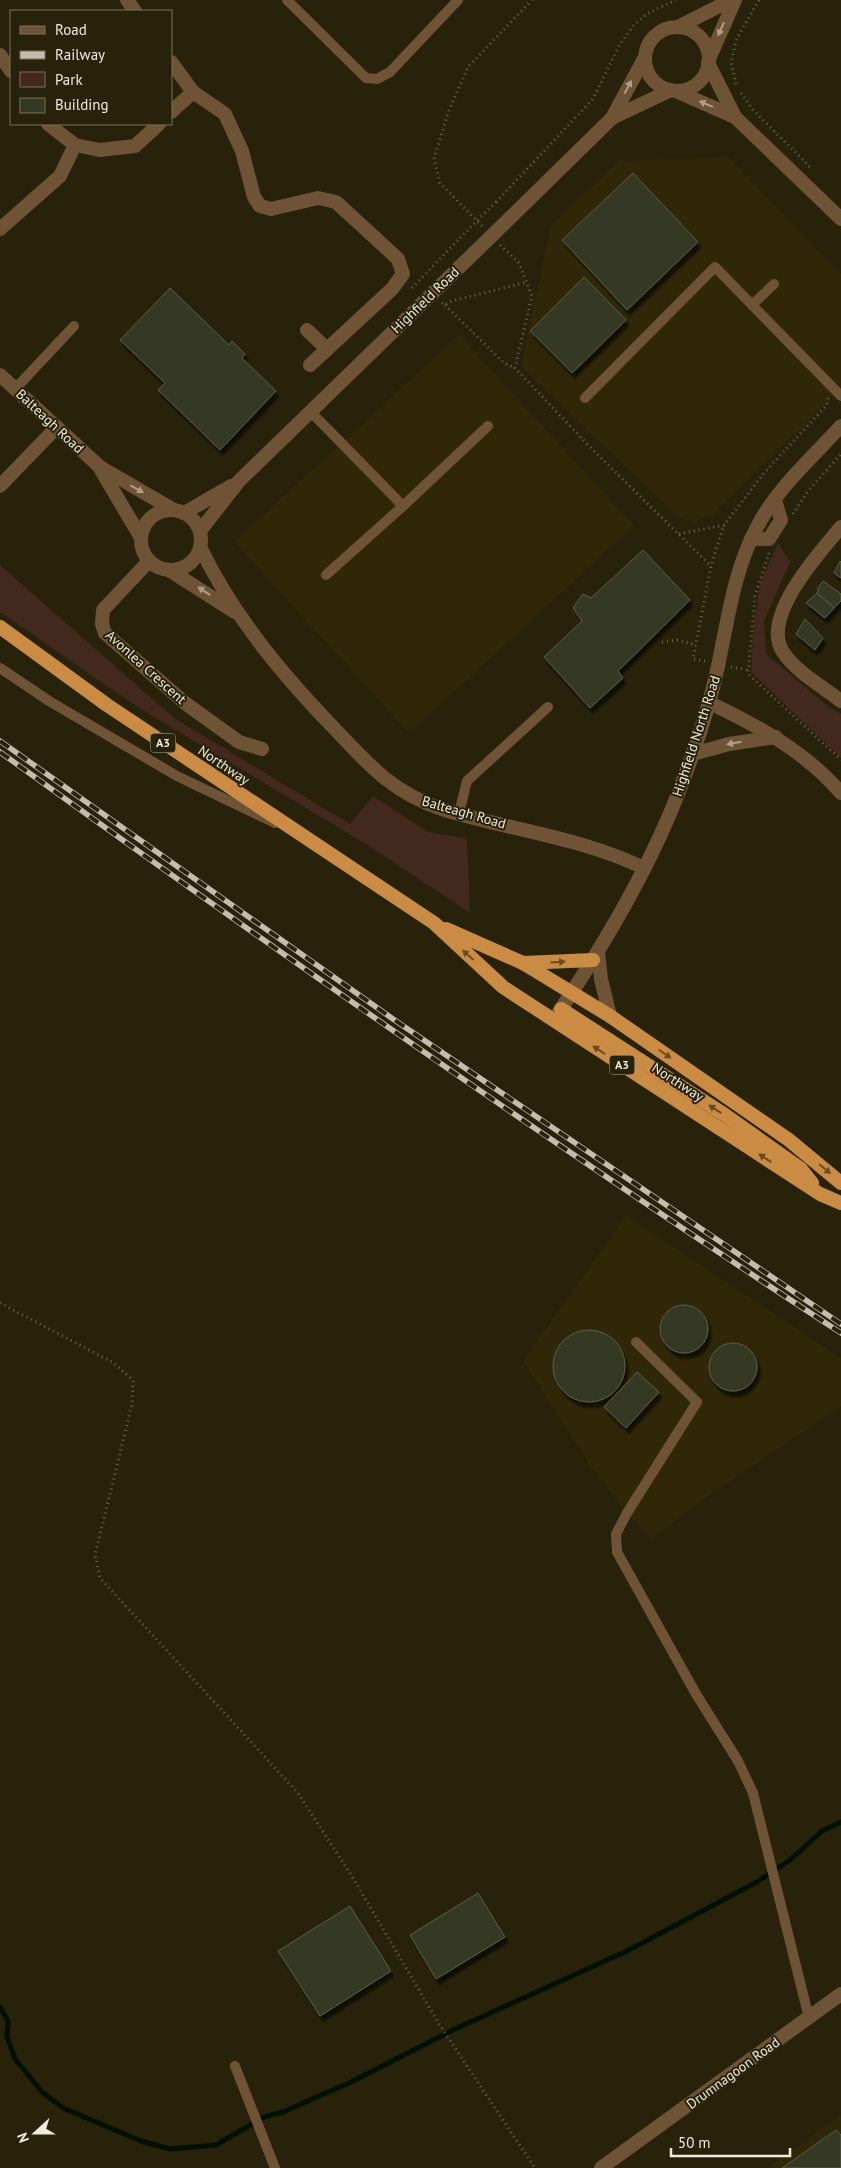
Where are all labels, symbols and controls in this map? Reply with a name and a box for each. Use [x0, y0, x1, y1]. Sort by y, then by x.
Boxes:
legend [10, 10, 172, 125]
text: Road [55, 20, 87, 39]
one-way arrow [717, 22, 725, 36]
text: Railway [55, 45, 105, 64]
text: Park [55, 70, 83, 89]
one-way arrow [624, 81, 633, 94]
text: Building [55, 95, 109, 114]
one-way arrow [699, 99, 713, 107]
street label: Highfield Road [387, 263, 463, 337]
street label: Balteagh Road [12, 385, 88, 457]
one-way arrow [129, 485, 144, 493]
one-way arrow [197, 587, 211, 596]
street label: Avonlea Crescent [102, 626, 190, 708]
street label: Highfield North Road [668, 673, 724, 799]
road number: A3 [150, 734, 176, 752]
one-way arrow [725, 740, 741, 748]
street label: Northway [195, 741, 254, 789]
street label: Balteagh Road [420, 791, 508, 833]
one-way arrow [463, 949, 475, 961]
one-way arrow [550, 957, 566, 965]
one-way arrow [592, 1046, 606, 1055]
one-way arrow [658, 1049, 672, 1059]
road number: A3 [610, 1056, 634, 1074]
street label: Northway [649, 1059, 708, 1106]
one-way arrow [709, 1104, 722, 1113]
one-way arrow [758, 1153, 772, 1162]
one-way arrow [818, 1164, 832, 1174]
street label: Drumnagoon Road [683, 2033, 783, 2113]
north arrow [10, 2108, 60, 2158]
scale bar [671, 2126, 790, 2158]
text: N [13, 2130, 33, 2145]
text: 50 m [678, 2133, 711, 2152]

